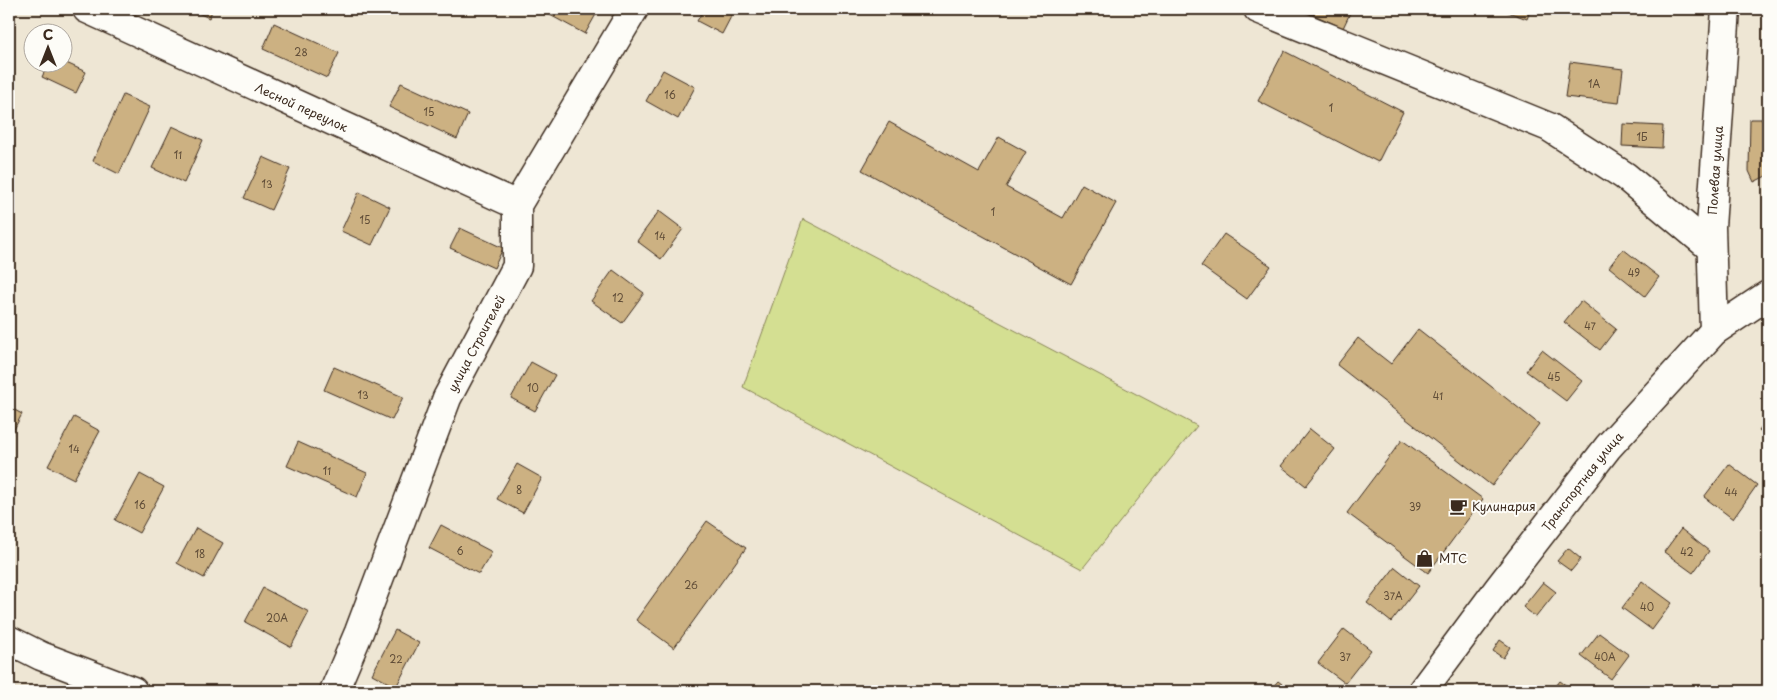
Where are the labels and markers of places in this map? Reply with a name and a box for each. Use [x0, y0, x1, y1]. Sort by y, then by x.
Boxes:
cafe icon: Кулинария [1448, 496, 1468, 516]
place label: Кулинария [1472, 497, 1536, 515]
shop icon: МТС [1415, 548, 1435, 568]
place label: МТС [1439, 549, 1467, 567]

